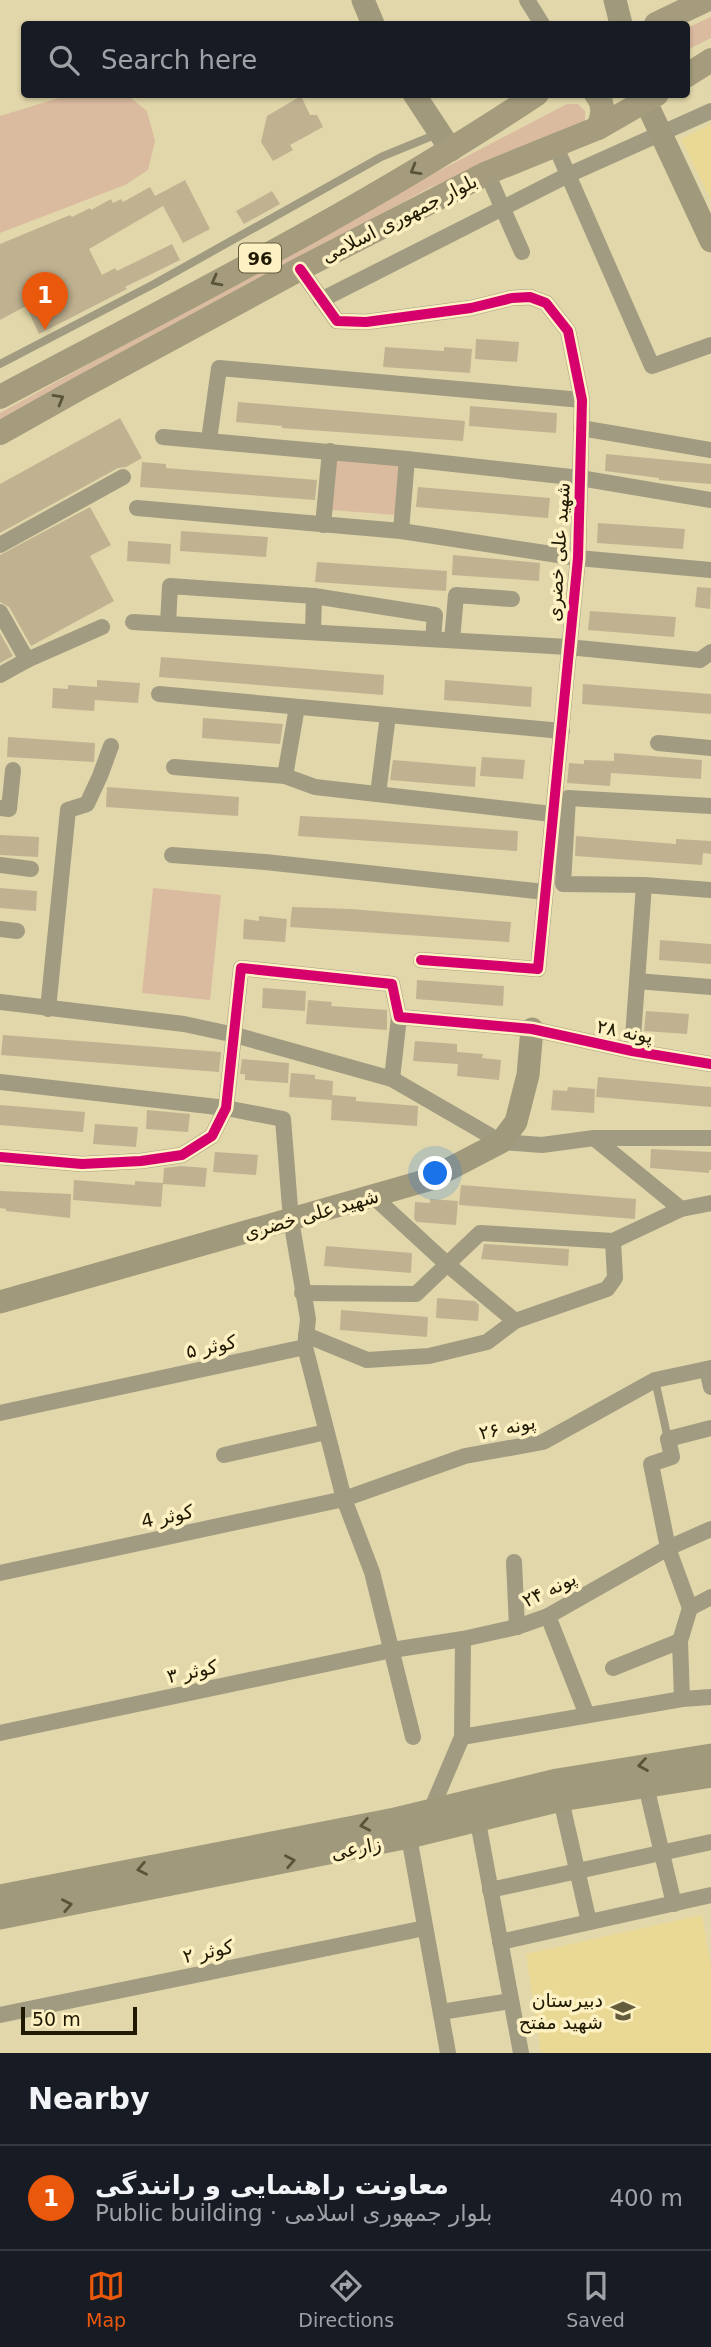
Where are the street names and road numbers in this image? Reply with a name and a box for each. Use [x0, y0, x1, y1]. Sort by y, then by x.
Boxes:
street label: بلوار جمهوری اسلامی [317, 169, 481, 268]
road number: 96 [239, 244, 281, 272]
street label: شهید علی خضری [542, 482, 575, 622]
street label: پونه ۲۸ [595, 1015, 655, 1048]
street label: شهید علی خضری [241, 1184, 381, 1245]
street label: کوثر ۵ [184, 1330, 239, 1363]
street label: پونه ۲۶ [477, 1410, 537, 1445]
street label: کوثر 4 [139, 1500, 196, 1533]
street label: پونه ۲۴ [519, 1567, 580, 1612]
street label: کوثر ۳ [165, 1655, 220, 1688]
street label: زارعی [329, 1832, 383, 1865]
street label: کوثر ۲ [181, 1935, 236, 1968]

